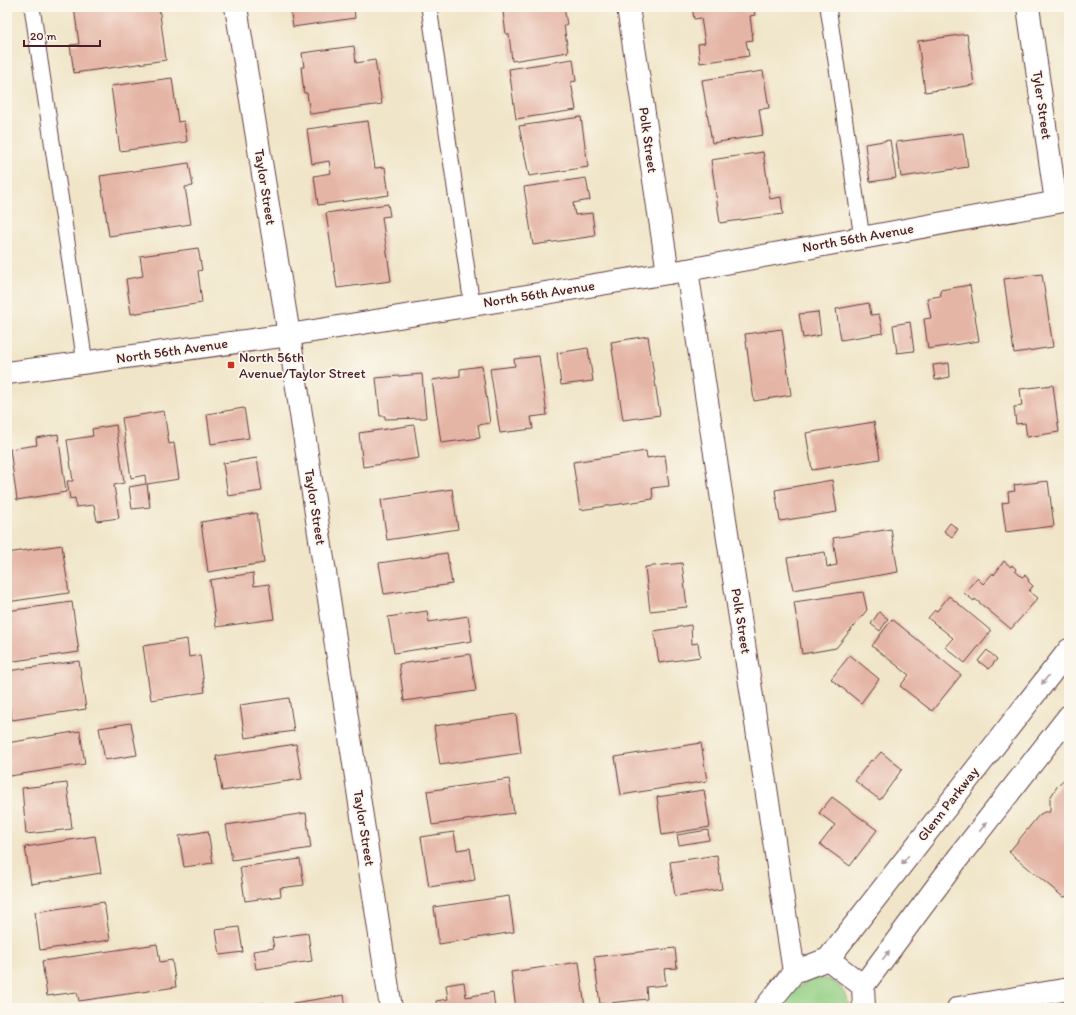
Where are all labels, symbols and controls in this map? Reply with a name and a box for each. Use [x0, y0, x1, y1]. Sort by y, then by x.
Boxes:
scale bar [24, 22, 100, 48]
text: 20 m [30, 29, 57, 43]
street label: Tyler Street [1029, 69, 1055, 141]
street label: Polk Street [635, 106, 661, 174]
street label: Taylor Street [251, 148, 279, 226]
street label: North 56th Avenue [801, 220, 915, 256]
street label: North 56th Avenue [482, 277, 596, 311]
street label: North 56th Avenue [115, 335, 229, 367]
place label: North 56th Avenue/Taylor Street [239, 349, 366, 382]
marker: North 56th Avenue/Taylor Street [226, 360, 236, 370]
street label: Taylor Street [301, 468, 329, 546]
street label: Polk Street [727, 587, 755, 655]
one-way arrow [1041, 675, 1049, 686]
street label: Glenn Parkway [914, 763, 983, 845]
street label: Taylor Street [350, 789, 378, 867]
one-way arrow [978, 821, 987, 832]
one-way arrow [901, 854, 909, 865]
one-way arrow [882, 949, 891, 960]

